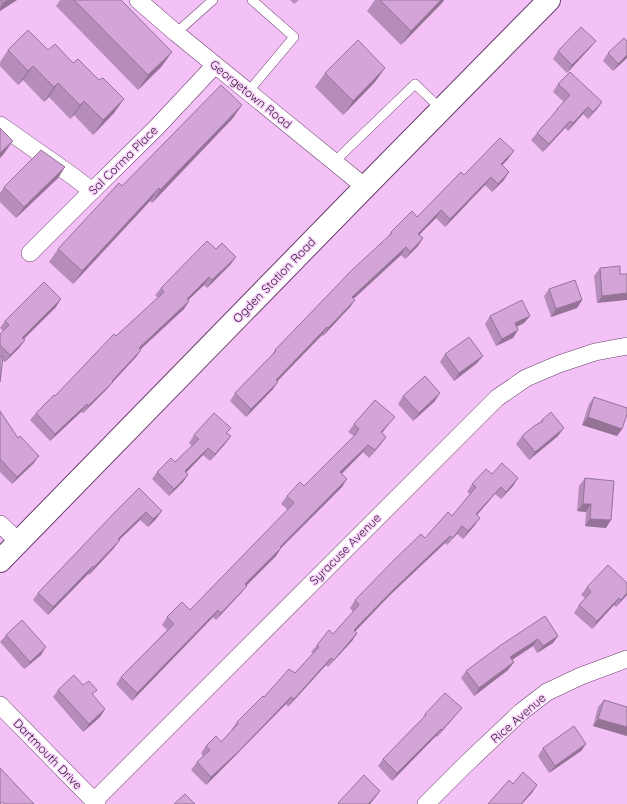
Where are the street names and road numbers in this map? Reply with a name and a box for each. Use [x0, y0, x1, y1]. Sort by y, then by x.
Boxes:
street label: Georgetown Road [207, 56, 295, 132]
street label: Sal Corma Place [85, 122, 161, 198]
street label: Ogden Station Road [229, 234, 319, 326]
street label: Syracuse Avenue [306, 510, 384, 588]
street label: Rice Avenue [487, 690, 549, 746]
street label: Dartmouth Drive [10, 715, 86, 793]

